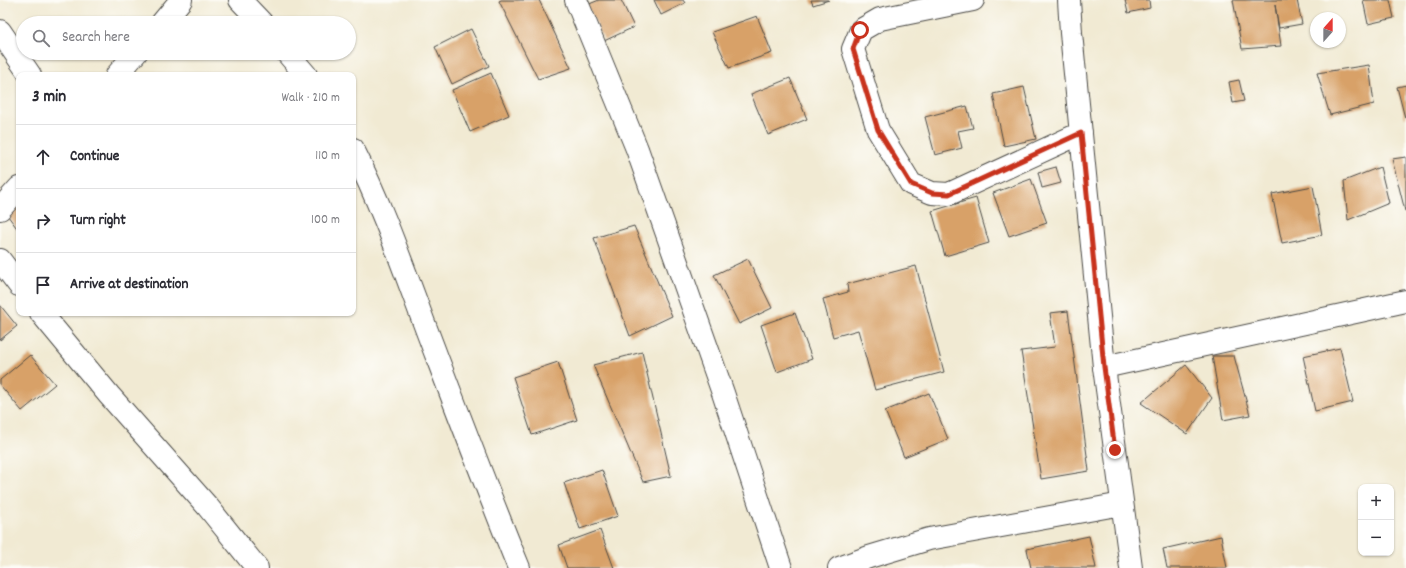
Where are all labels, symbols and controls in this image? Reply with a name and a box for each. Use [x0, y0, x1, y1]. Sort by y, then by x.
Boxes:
north arrow [1310, 12, 1346, 48]
search box [16, 16, 356, 60]
route start [851, 21, 869, 39]
icon: search [30, 27, 52, 49]
text: Search here [62, 27, 130, 49]
text: 3 min [32, 86, 66, 110]
text: Walk · 210 m [282, 89, 340, 108]
icon: ahead [32, 146, 54, 168]
text: Continue [70, 146, 119, 168]
text: 110 m [315, 147, 340, 166]
icon: right [32, 210, 54, 232]
text: Turn right [70, 210, 126, 232]
text: 100 m [311, 211, 340, 230]
icon: arrive [32, 274, 54, 296]
text: Arrive at destination [70, 274, 188, 296]
route end [1106, 441, 1124, 459]
map controls [1358, 484, 1394, 556]
button: + [1358, 484, 1394, 520]
button: − [1358, 520, 1394, 556]

